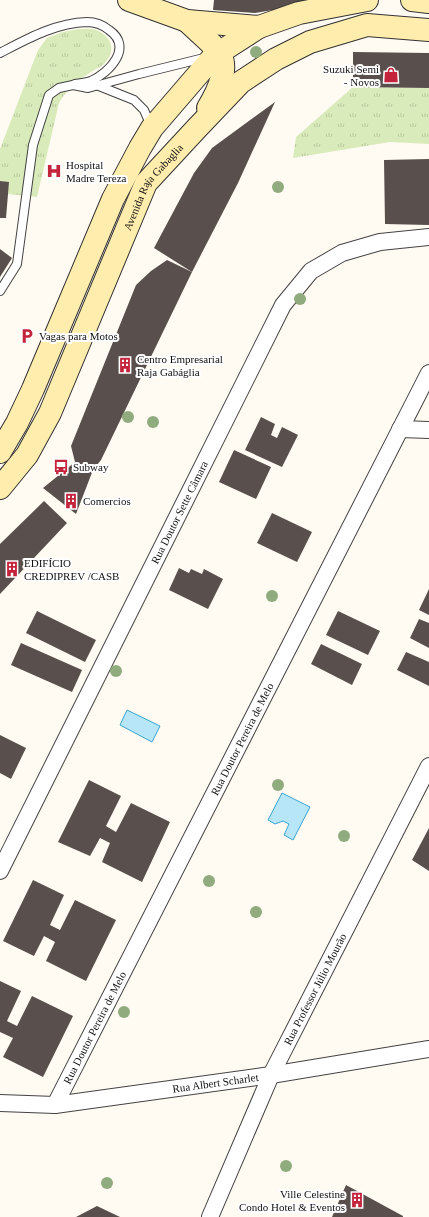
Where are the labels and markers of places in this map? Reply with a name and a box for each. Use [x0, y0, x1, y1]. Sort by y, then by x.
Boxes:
place label: Suzuki Semi - Novos [323, 63, 379, 88]
shop icon: Suzuki Semi - Novos [382, 66, 400, 84]
place label: Hospital Madre Tereza [66, 159, 127, 184]
hospital icon: Hospital Madre Tereza [45, 162, 63, 180]
parking icon: Vagas para Motos [18, 327, 36, 345]
place label: Vagas para Motos [39, 330, 118, 342]
place label: Centro Empresarial Raja Gabáglia [137, 353, 223, 378]
building icon: Centro Empresarial Raja Gabáglia [116, 356, 134, 374]
bus stop icon: Subway [52, 458, 70, 476]
place label: Subway [73, 461, 109, 473]
building icon: Comercios [62, 492, 80, 510]
place label: Comercios [83, 495, 131, 507]
place label: EDIFÍCIO CREDIPREV /CASB [24, 557, 119, 582]
building icon: EDIFÍCIO CREDIPREV /CASB [3, 560, 21, 578]
place label: Ville Celestine Condo Hotel & Eventos [239, 1188, 345, 1213]
building icon: Ville Celestine Condo Hotel & Eventos [348, 1191, 366, 1209]

